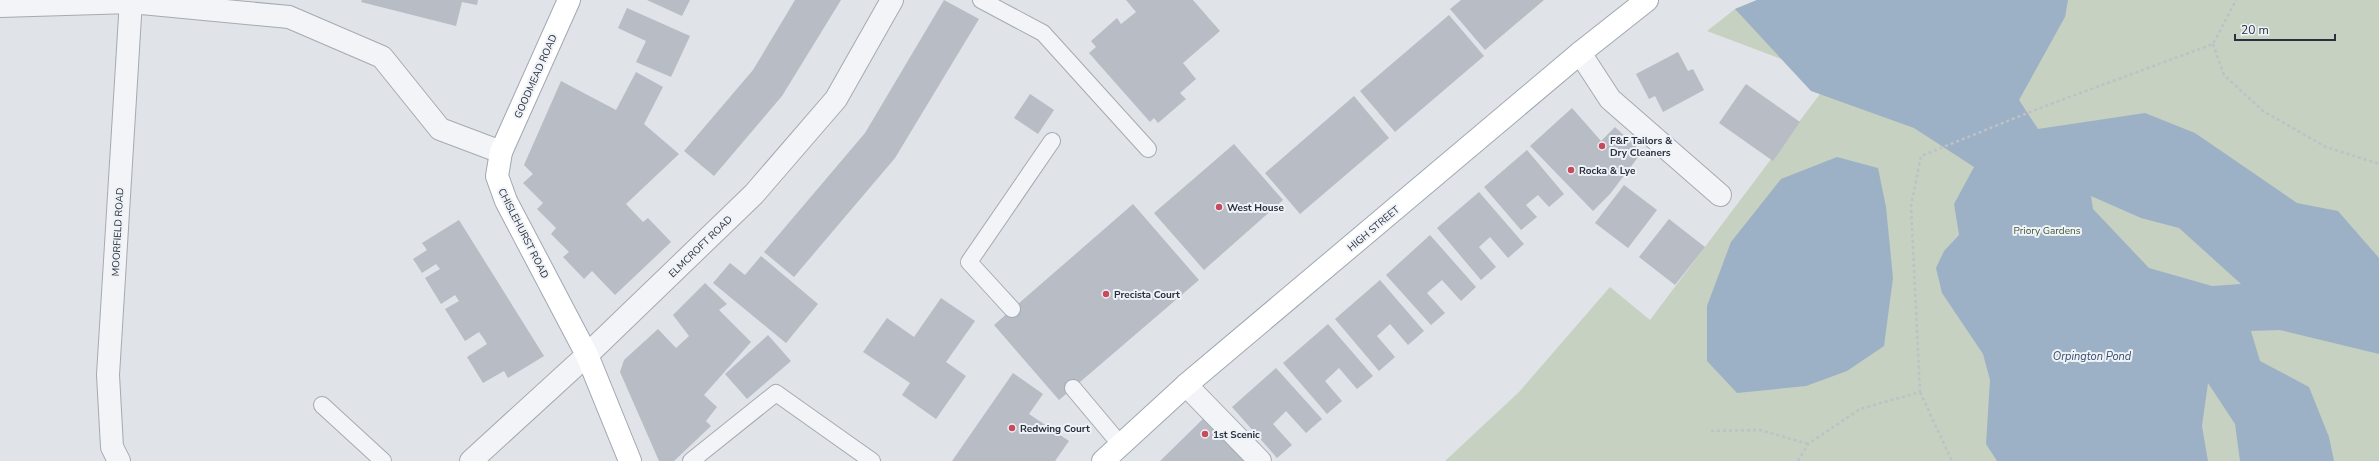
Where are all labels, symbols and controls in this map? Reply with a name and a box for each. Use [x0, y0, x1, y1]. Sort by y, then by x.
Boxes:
scale bar [2235, 16, 2335, 42]
text: 20 m [2241, 22, 2269, 38]
street label: GOODMEAD ROAD [511, 32, 561, 121]
place label: F&F Tailors & Dry Cleaners [1610, 134, 1673, 160]
marker: F&F Tailors & Dry Cleaners [1597, 141, 1607, 151]
place label: Rocka & Lye [1579, 164, 1636, 178]
marker: Rocka & Lye [1566, 165, 1576, 175]
street label: CHISLEHURST ROAD [494, 186, 552, 281]
street label: MOORFIELD ROAD [109, 187, 127, 277]
place label: West House [1227, 201, 1284, 215]
marker: West House [1214, 202, 1224, 212]
street label: HIGH STREET [1345, 203, 1403, 255]
street label: ELMCROFT ROAD [666, 213, 736, 281]
park label: Priory Gardens [2014, 224, 2081, 238]
place label: Precista Court [1114, 288, 1180, 302]
marker: Precista Court [1101, 289, 1111, 299]
water label: Orpington Pond [2053, 349, 2132, 364]
place label: Redwing Court [1020, 422, 1090, 436]
marker: Redwing Court [1007, 423, 1017, 433]
place label: 1st Scenic [1213, 428, 1260, 442]
marker: 1st Scenic [1200, 429, 1210, 439]

